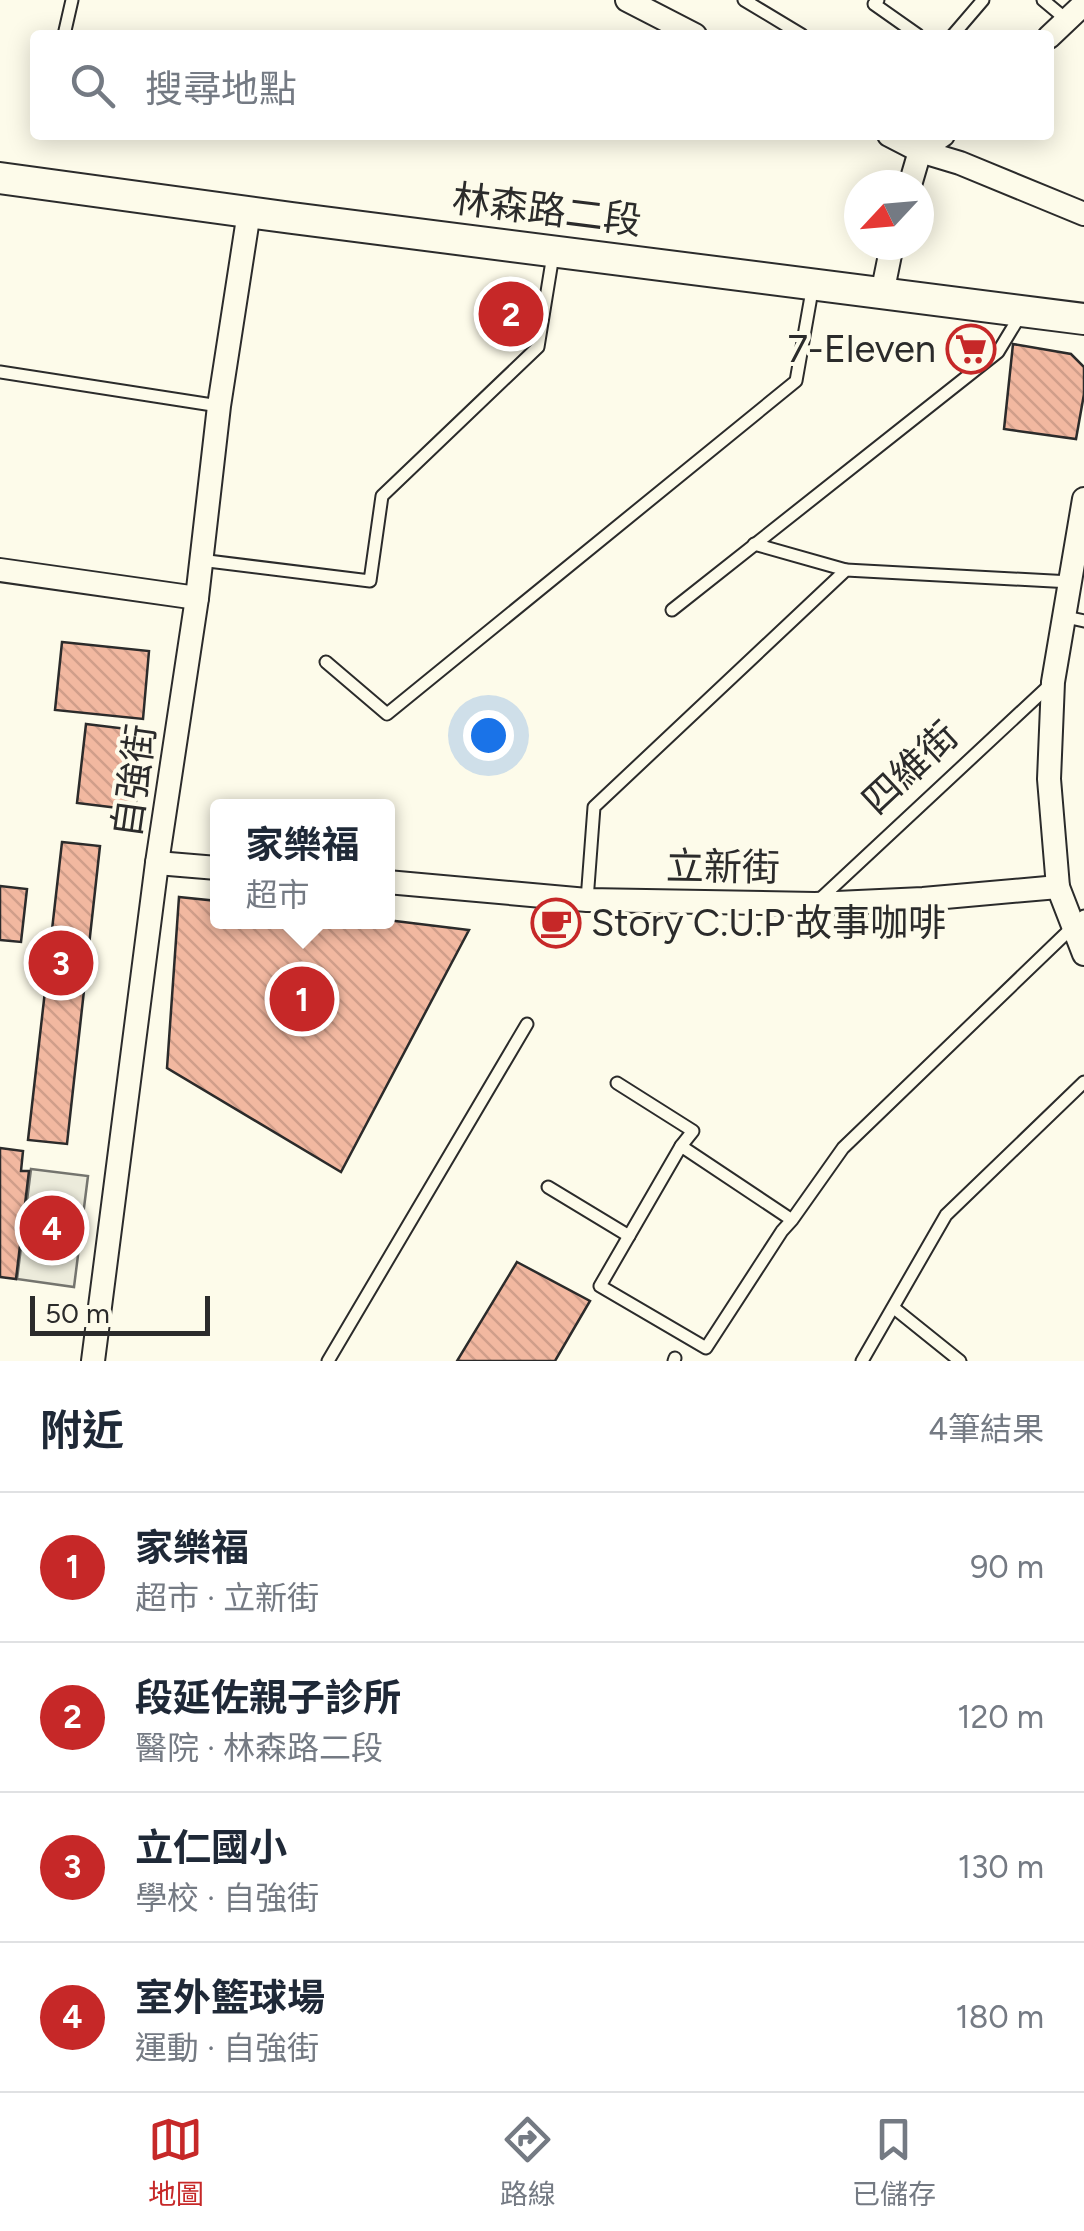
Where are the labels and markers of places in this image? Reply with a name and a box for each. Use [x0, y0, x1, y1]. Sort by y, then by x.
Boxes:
pin: 2 [478, 276, 544, 352]
supermarket icon: 7-Eleven [945, 323, 997, 375]
place label: 7-Eleven [787, 326, 936, 372]
cafe icon: Story C.U.P 故事咖啡 [530, 897, 582, 949]
place label: Story C.U.P 故事咖啡 [591, 900, 946, 946]
pin: 3 [28, 926, 94, 1000]
pin: 1 [270, 962, 334, 1036]
pin: 4 [20, 1190, 84, 1266]

